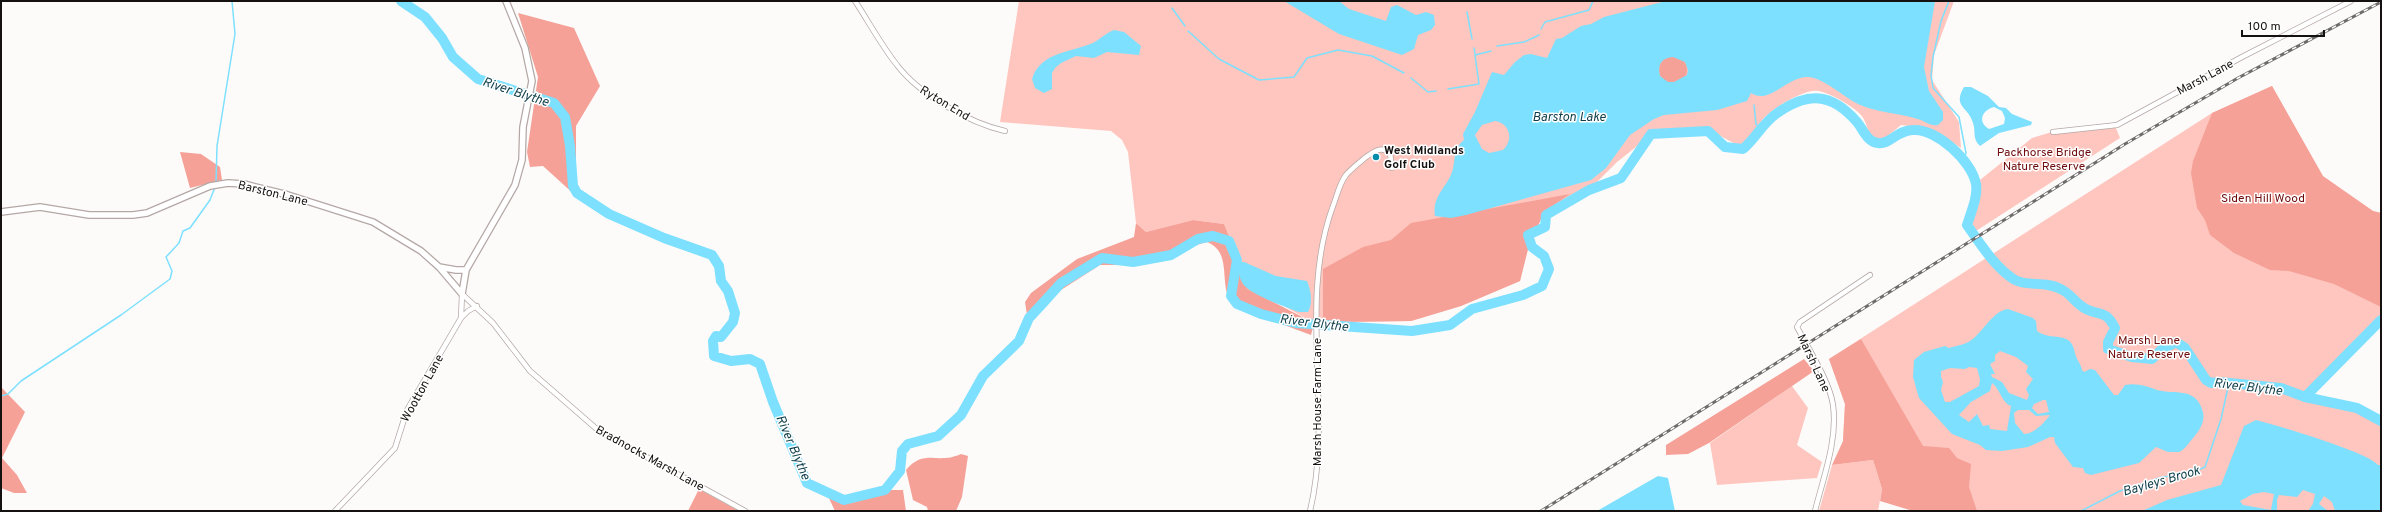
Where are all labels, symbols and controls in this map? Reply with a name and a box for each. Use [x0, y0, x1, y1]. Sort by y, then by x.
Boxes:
scale bar [2242, 12, 2324, 38]
text: 100 m [2248, 19, 2281, 35]
street label: Marsh Lane [2174, 56, 2237, 100]
water label: River Blythe [480, 75, 551, 111]
street label: Ryton End [917, 83, 972, 125]
water label: Barston Lake [1532, 110, 1606, 126]
place label: West Midlands Golf Club [1384, 143, 1464, 173]
park label: Packhorse Bridge Nature Reserve [1997, 145, 2091, 175]
marker: West Midlands Golf Club [1371, 152, 1381, 162]
street label: Barston Lane [236, 178, 309, 210]
park label: Siden Hill Wood [2221, 191, 2305, 207]
water label: River Blythe [1279, 312, 1349, 336]
street label: Marsh Lane [1793, 332, 1833, 395]
park label: Marsh Lane Nature Reserve [2108, 333, 2190, 363]
street label: Marsh House Farm Lane [1310, 338, 1326, 466]
street label: Wootton Lane [398, 352, 448, 425]
water label: River Blythe [2213, 376, 2283, 400]
water label: River Blythe [771, 413, 813, 483]
street label: Bradnocks Marsh Lane [592, 422, 707, 495]
water label: Bayleys Brook [2121, 463, 2202, 501]

